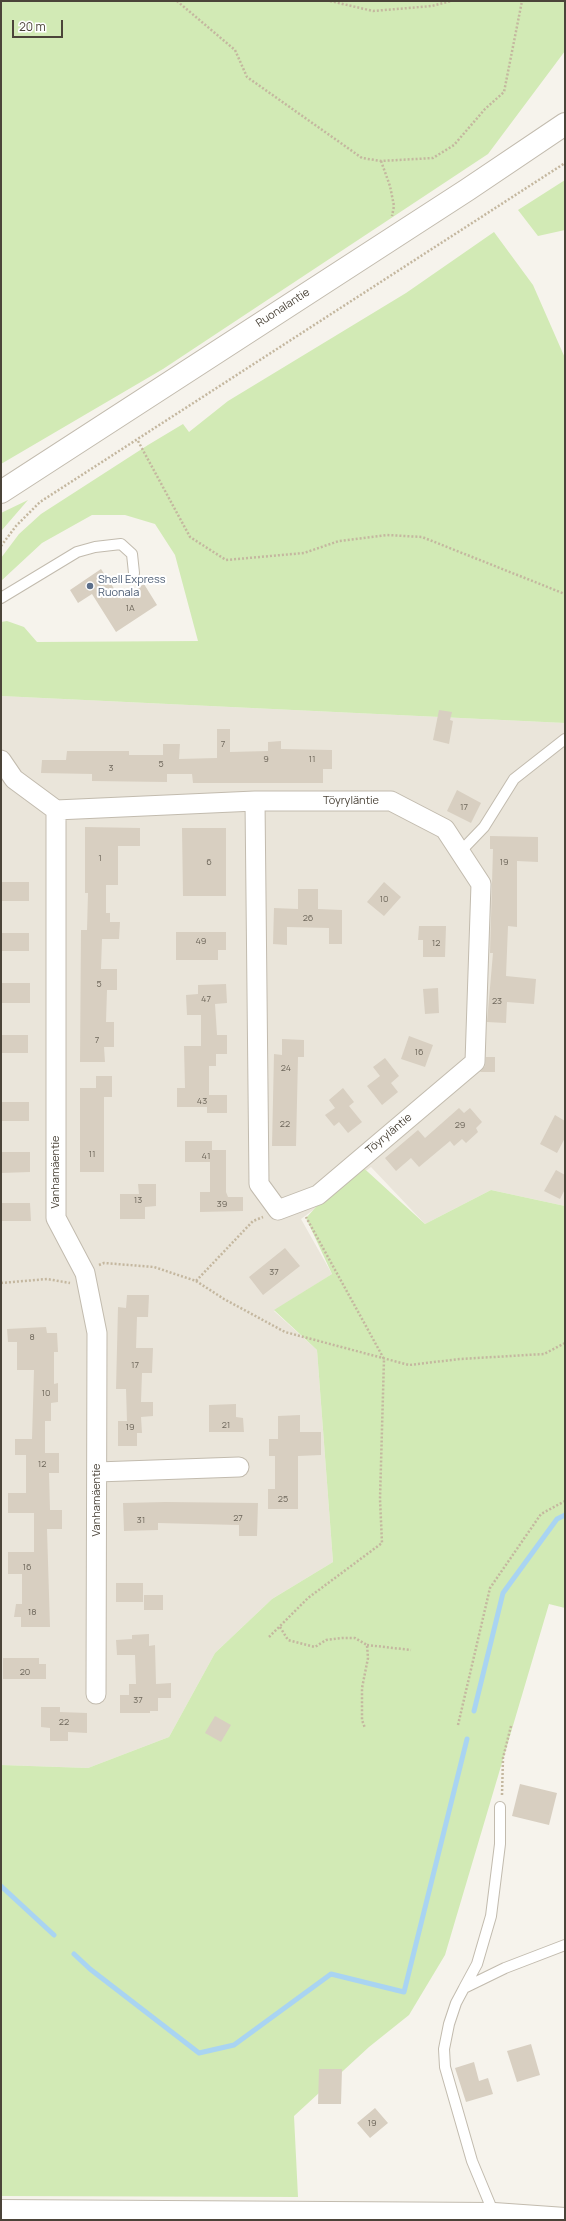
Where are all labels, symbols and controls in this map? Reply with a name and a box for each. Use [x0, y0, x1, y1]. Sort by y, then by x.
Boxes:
scale bar [14, 12, 65, 38]
text: 20 m [19, 18, 46, 35]
street label: Ruonalantie [254, 286, 312, 330]
place label: Shell Express Ruonala [98, 573, 165, 599]
marker: Shell Express Ruonala [85, 581, 95, 591]
house number: 1A [125, 603, 135, 613]
house number: 7 [221, 739, 225, 749]
house number: 9 [263, 754, 269, 764]
house number: 11 [308, 754, 316, 764]
house number: 5 [158, 759, 164, 769]
house number: 3 [109, 763, 113, 773]
street label: Töyryläntie [323, 794, 379, 808]
house number: 17 [460, 802, 468, 812]
house number: 1 [98, 853, 102, 863]
house number: 6 [206, 857, 212, 867]
house number: 19 [499, 857, 509, 867]
house number: 10 [380, 894, 388, 904]
house number: 26 [303, 913, 313, 923]
house number: 49 [196, 936, 206, 946]
house number: 12 [432, 938, 440, 948]
house number: 5 [96, 979, 102, 989]
house number: 47 [201, 994, 211, 1004]
house number: 23 [492, 996, 502, 1006]
house number: 7 [95, 1035, 99, 1045]
house number: 16 [414, 1047, 424, 1057]
house number: 24 [281, 1063, 291, 1073]
house number: 43 [197, 1096, 207, 1106]
street label: Töyryläntie [363, 1111, 415, 1157]
house number: 22 [280, 1119, 290, 1129]
house number: 29 [455, 1120, 465, 1130]
street label: Vanhamäentie [49, 1135, 63, 1209]
house number: 11 [88, 1149, 96, 1159]
house number: 41 [202, 1151, 210, 1161]
house number: 13 [134, 1195, 142, 1205]
house number: 39 [217, 1199, 227, 1209]
house number: 37 [269, 1267, 279, 1277]
house number: 8 [29, 1332, 35, 1342]
house number: 17 [131, 1360, 139, 1370]
house number: 10 [42, 1388, 50, 1398]
house number: 21 [222, 1420, 230, 1430]
house number: 19 [125, 1422, 135, 1432]
house number: 12 [38, 1459, 46, 1469]
street label: Vanhamäentie [90, 1463, 104, 1537]
house number: 25 [278, 1494, 288, 1504]
house number: 27 [233, 1513, 243, 1523]
house number: 31 [137, 1515, 145, 1525]
house number: 16 [22, 1562, 32, 1572]
house number: 18 [28, 1607, 36, 1617]
house number: 20 [20, 1667, 30, 1677]
house number: 37 [133, 1695, 143, 1705]
house number: 22 [59, 1717, 69, 1727]
house number: 19 [367, 2118, 377, 2128]

